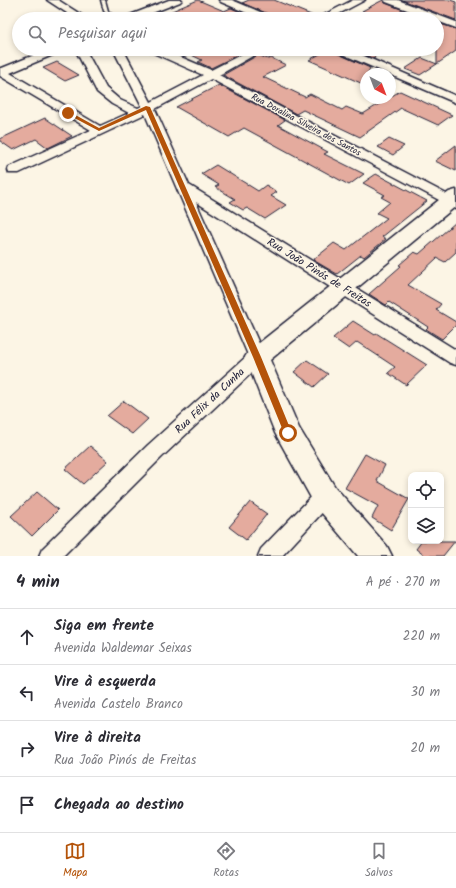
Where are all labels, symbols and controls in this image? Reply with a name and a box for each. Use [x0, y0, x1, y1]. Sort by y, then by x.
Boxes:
search box [12, 12, 444, 56]
text: Pesquisar aqui [58, 22, 147, 46]
icon: search [26, 23, 48, 45]
north arrow [360, 68, 396, 104]
street label: Rua Doralina Silveira dos Santos [248, 90, 364, 160]
route end [59, 104, 77, 122]
street label: Rua João Pinós de Freitas [263, 233, 375, 313]
street label: Rua Félix da Cunha [171, 364, 249, 438]
route start [279, 424, 297, 442]
map controls [408, 472, 444, 544]
button: locate [408, 472, 444, 508]
button: layers [408, 508, 444, 544]
text: 4 min [16, 569, 60, 596]
text: A pé · 270 m [366, 572, 440, 593]
text: Siga em frente [54, 614, 154, 638]
icon: ahead [16, 626, 38, 648]
text: 220 m [403, 626, 440, 647]
text: Avenida Waldemar Seixas [54, 638, 192, 659]
text: Vire à esquerda [54, 670, 156, 694]
icon: left [16, 682, 38, 704]
text: 30 m [411, 682, 440, 703]
text: Avenida Castelo Branco [54, 694, 183, 715]
text: Vire à direita [54, 726, 141, 750]
icon: right [16, 738, 38, 760]
text: 20 m [410, 738, 440, 759]
text: Rua João Pinós de Freitas [54, 750, 196, 771]
text: Chegada ao destino [54, 793, 184, 817]
icon: arrive [16, 794, 38, 816]
tab: Mapa [63, 840, 87, 882]
tab: Rotas [213, 840, 239, 882]
tab: Salvos [365, 840, 393, 882]

